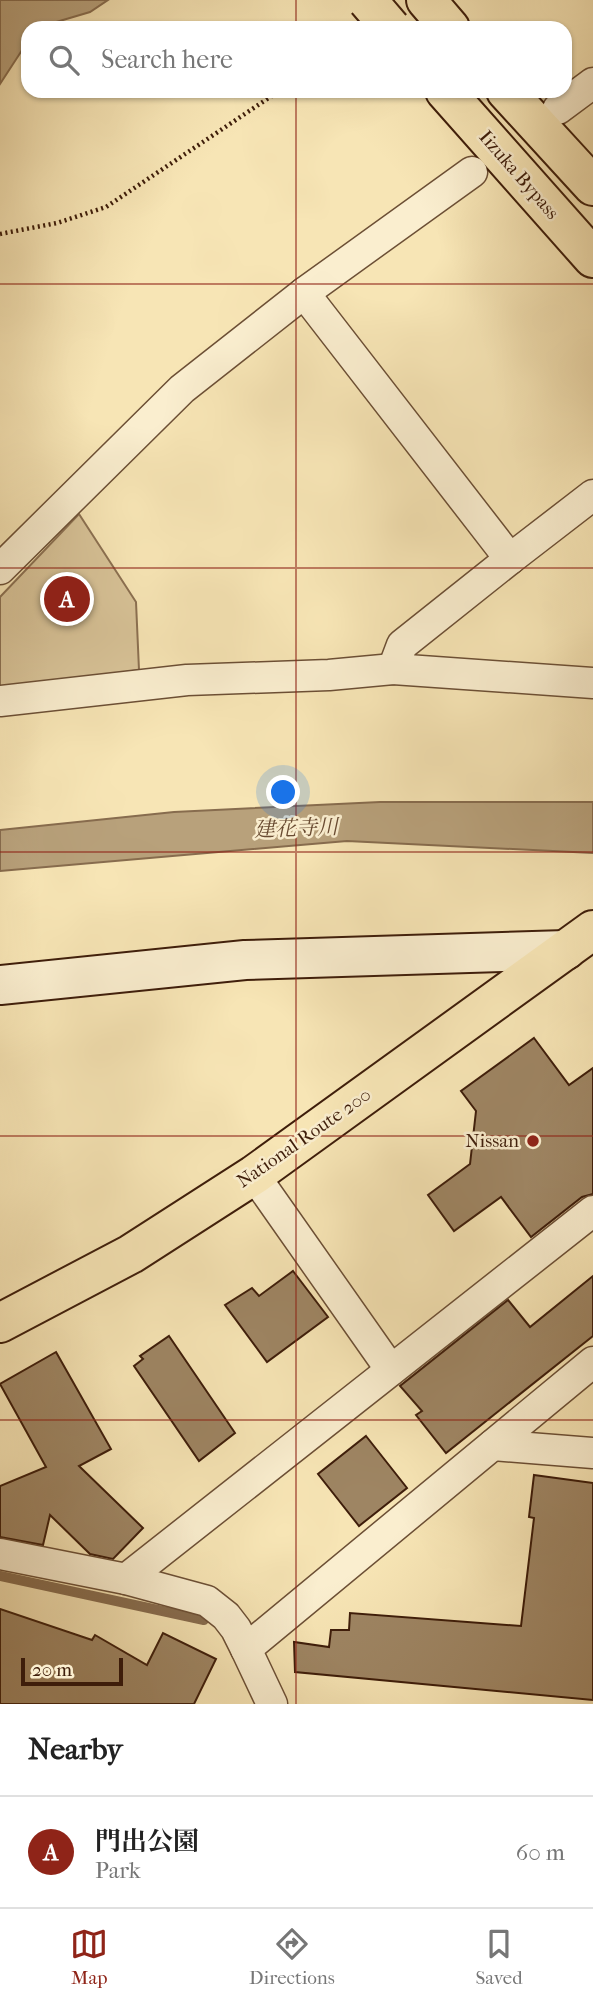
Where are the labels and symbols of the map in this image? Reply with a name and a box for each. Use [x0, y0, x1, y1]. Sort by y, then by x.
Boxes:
street label: Iizuka Bypass [474, 126, 564, 224]
pin: A [44, 573, 90, 625]
your location [266, 775, 300, 809]
water label: 建花寺川 [254, 814, 340, 841]
street label: National Route 200 [233, 1084, 375, 1192]
place label: Nissan [465, 1130, 519, 1152]
marker: Nissan [525, 1133, 541, 1149]
scale bar [21, 1655, 122, 1687]

